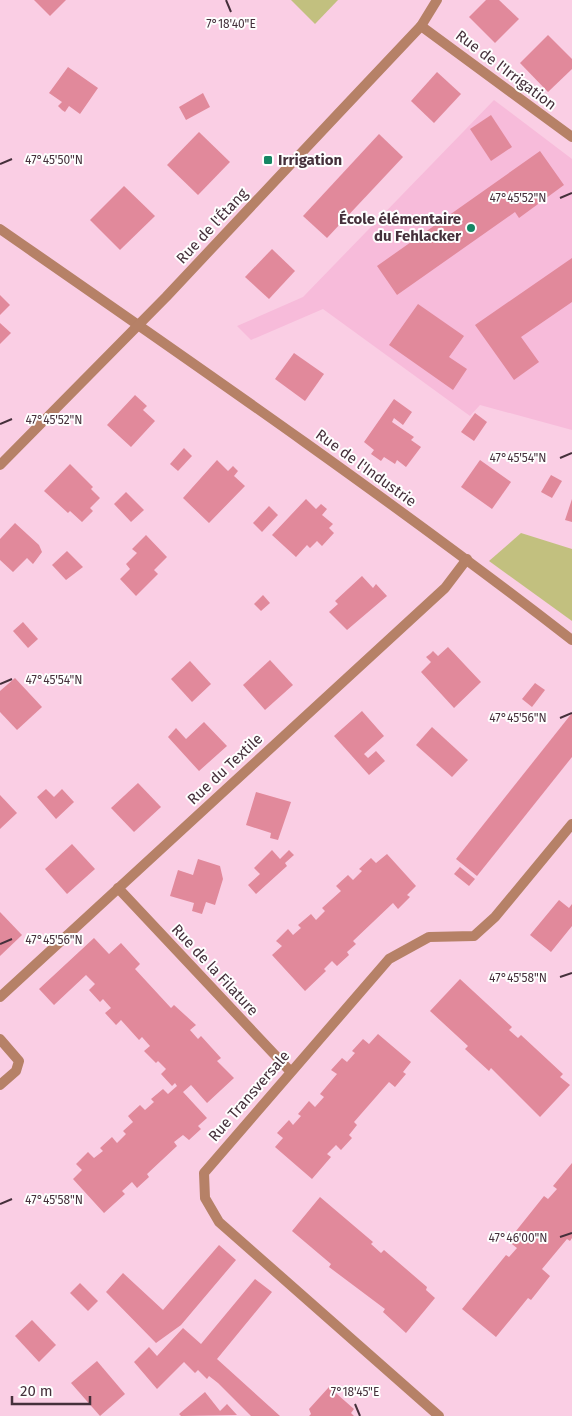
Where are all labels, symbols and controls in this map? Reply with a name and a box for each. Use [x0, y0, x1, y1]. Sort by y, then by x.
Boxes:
text: 7°18'40"E [206, 17, 256, 31]
street label: Rue de l'Irrigation [452, 26, 560, 114]
place label: Irrigation [278, 151, 342, 169]
text: 47°45'50"N [25, 153, 83, 167]
marker: Irrigation [262, 154, 274, 166]
street label: Rue de l'Étang [173, 184, 252, 267]
text: 47°45'52"N [489, 191, 547, 205]
place label: École élémentaire du Fehlacker [339, 210, 462, 245]
marker: École élémentaire du Fehlacker [465, 222, 477, 234]
text: 47°45'52"N [25, 413, 83, 427]
street label: Rue de l'Industrie [312, 425, 420, 511]
text: 47°45'54"N [489, 451, 547, 465]
text: 47°45'54"N [25, 673, 83, 687]
text: 47°45'56"N [489, 711, 547, 725]
street label: Rue du Textile [184, 730, 266, 808]
street label: Rue de la Filature [168, 920, 262, 1020]
text: 47°45'56"N [25, 933, 83, 947]
text: 47°45'58"N [489, 971, 547, 985]
street label: Rue Transversale [205, 1047, 293, 1145]
text: 47°45'58"N [25, 1193, 83, 1207]
text: 47°46'00"N [488, 1231, 548, 1245]
scale bar [12, 1374, 90, 1406]
text: 20 m [20, 1382, 53, 1400]
text: 7°18'45"E [331, 1385, 379, 1399]

